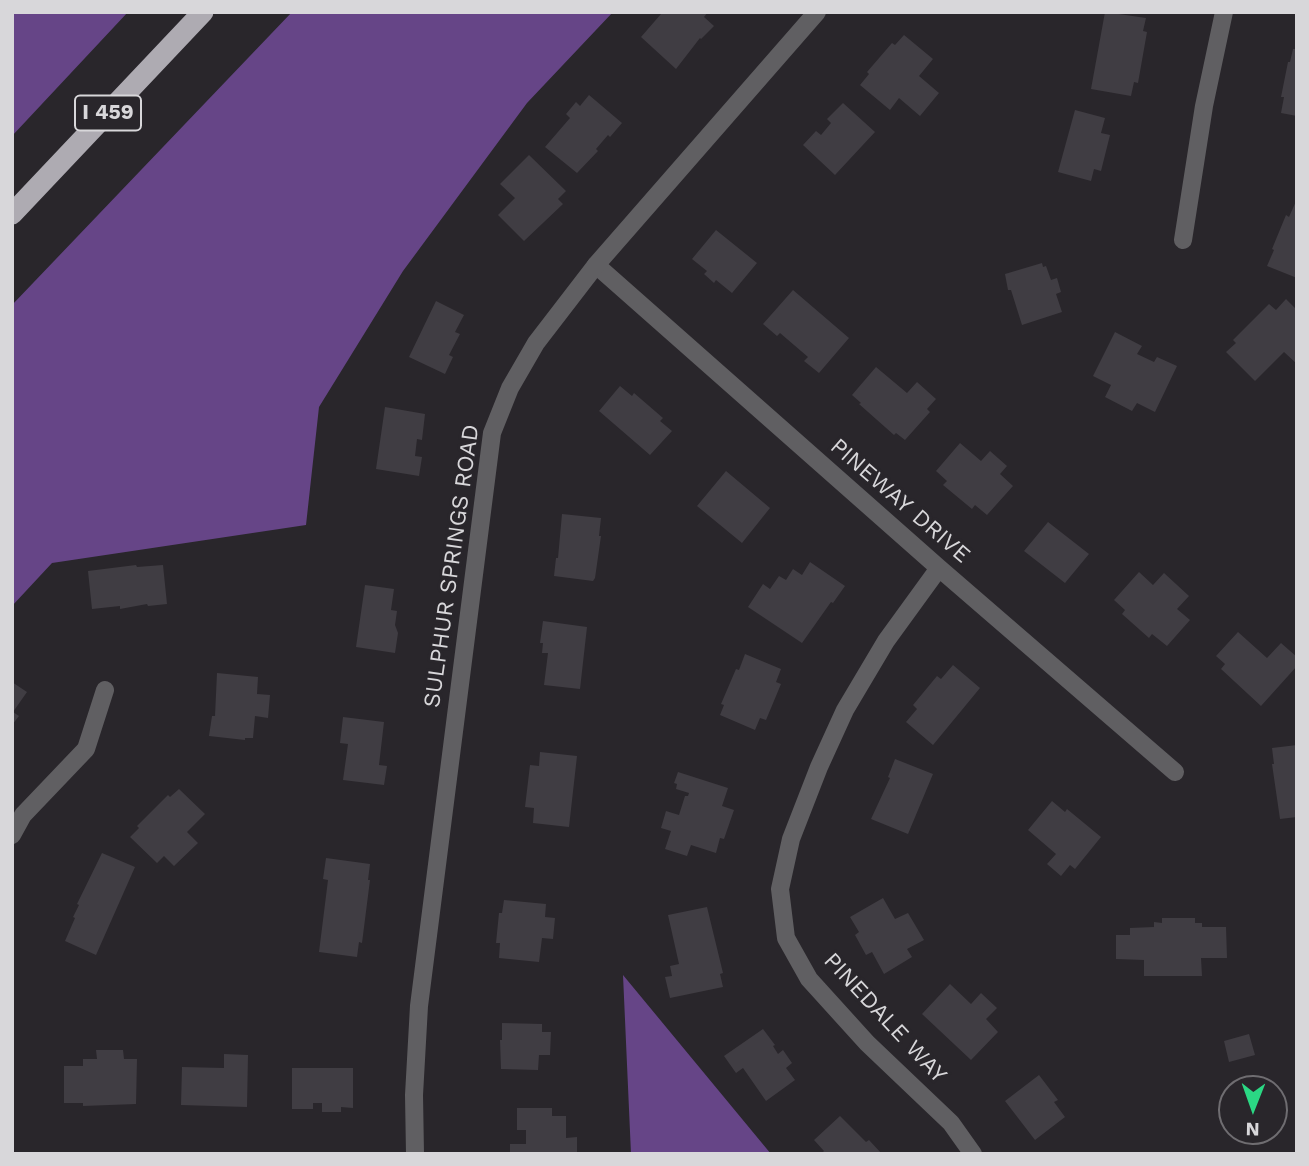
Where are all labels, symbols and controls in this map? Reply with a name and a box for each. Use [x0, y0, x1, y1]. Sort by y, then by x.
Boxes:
road number: I 459 [75, 96, 141, 130]
street label: SULPHUR SPRINGS ROAD [418, 423, 486, 709]
street label: PINEWAY DRIVE [824, 433, 976, 569]
street label: PINEDALE WAY [818, 947, 952, 1089]
north arrow [1218, 1075, 1288, 1145]
text: N [1245, 1118, 1260, 1141]

